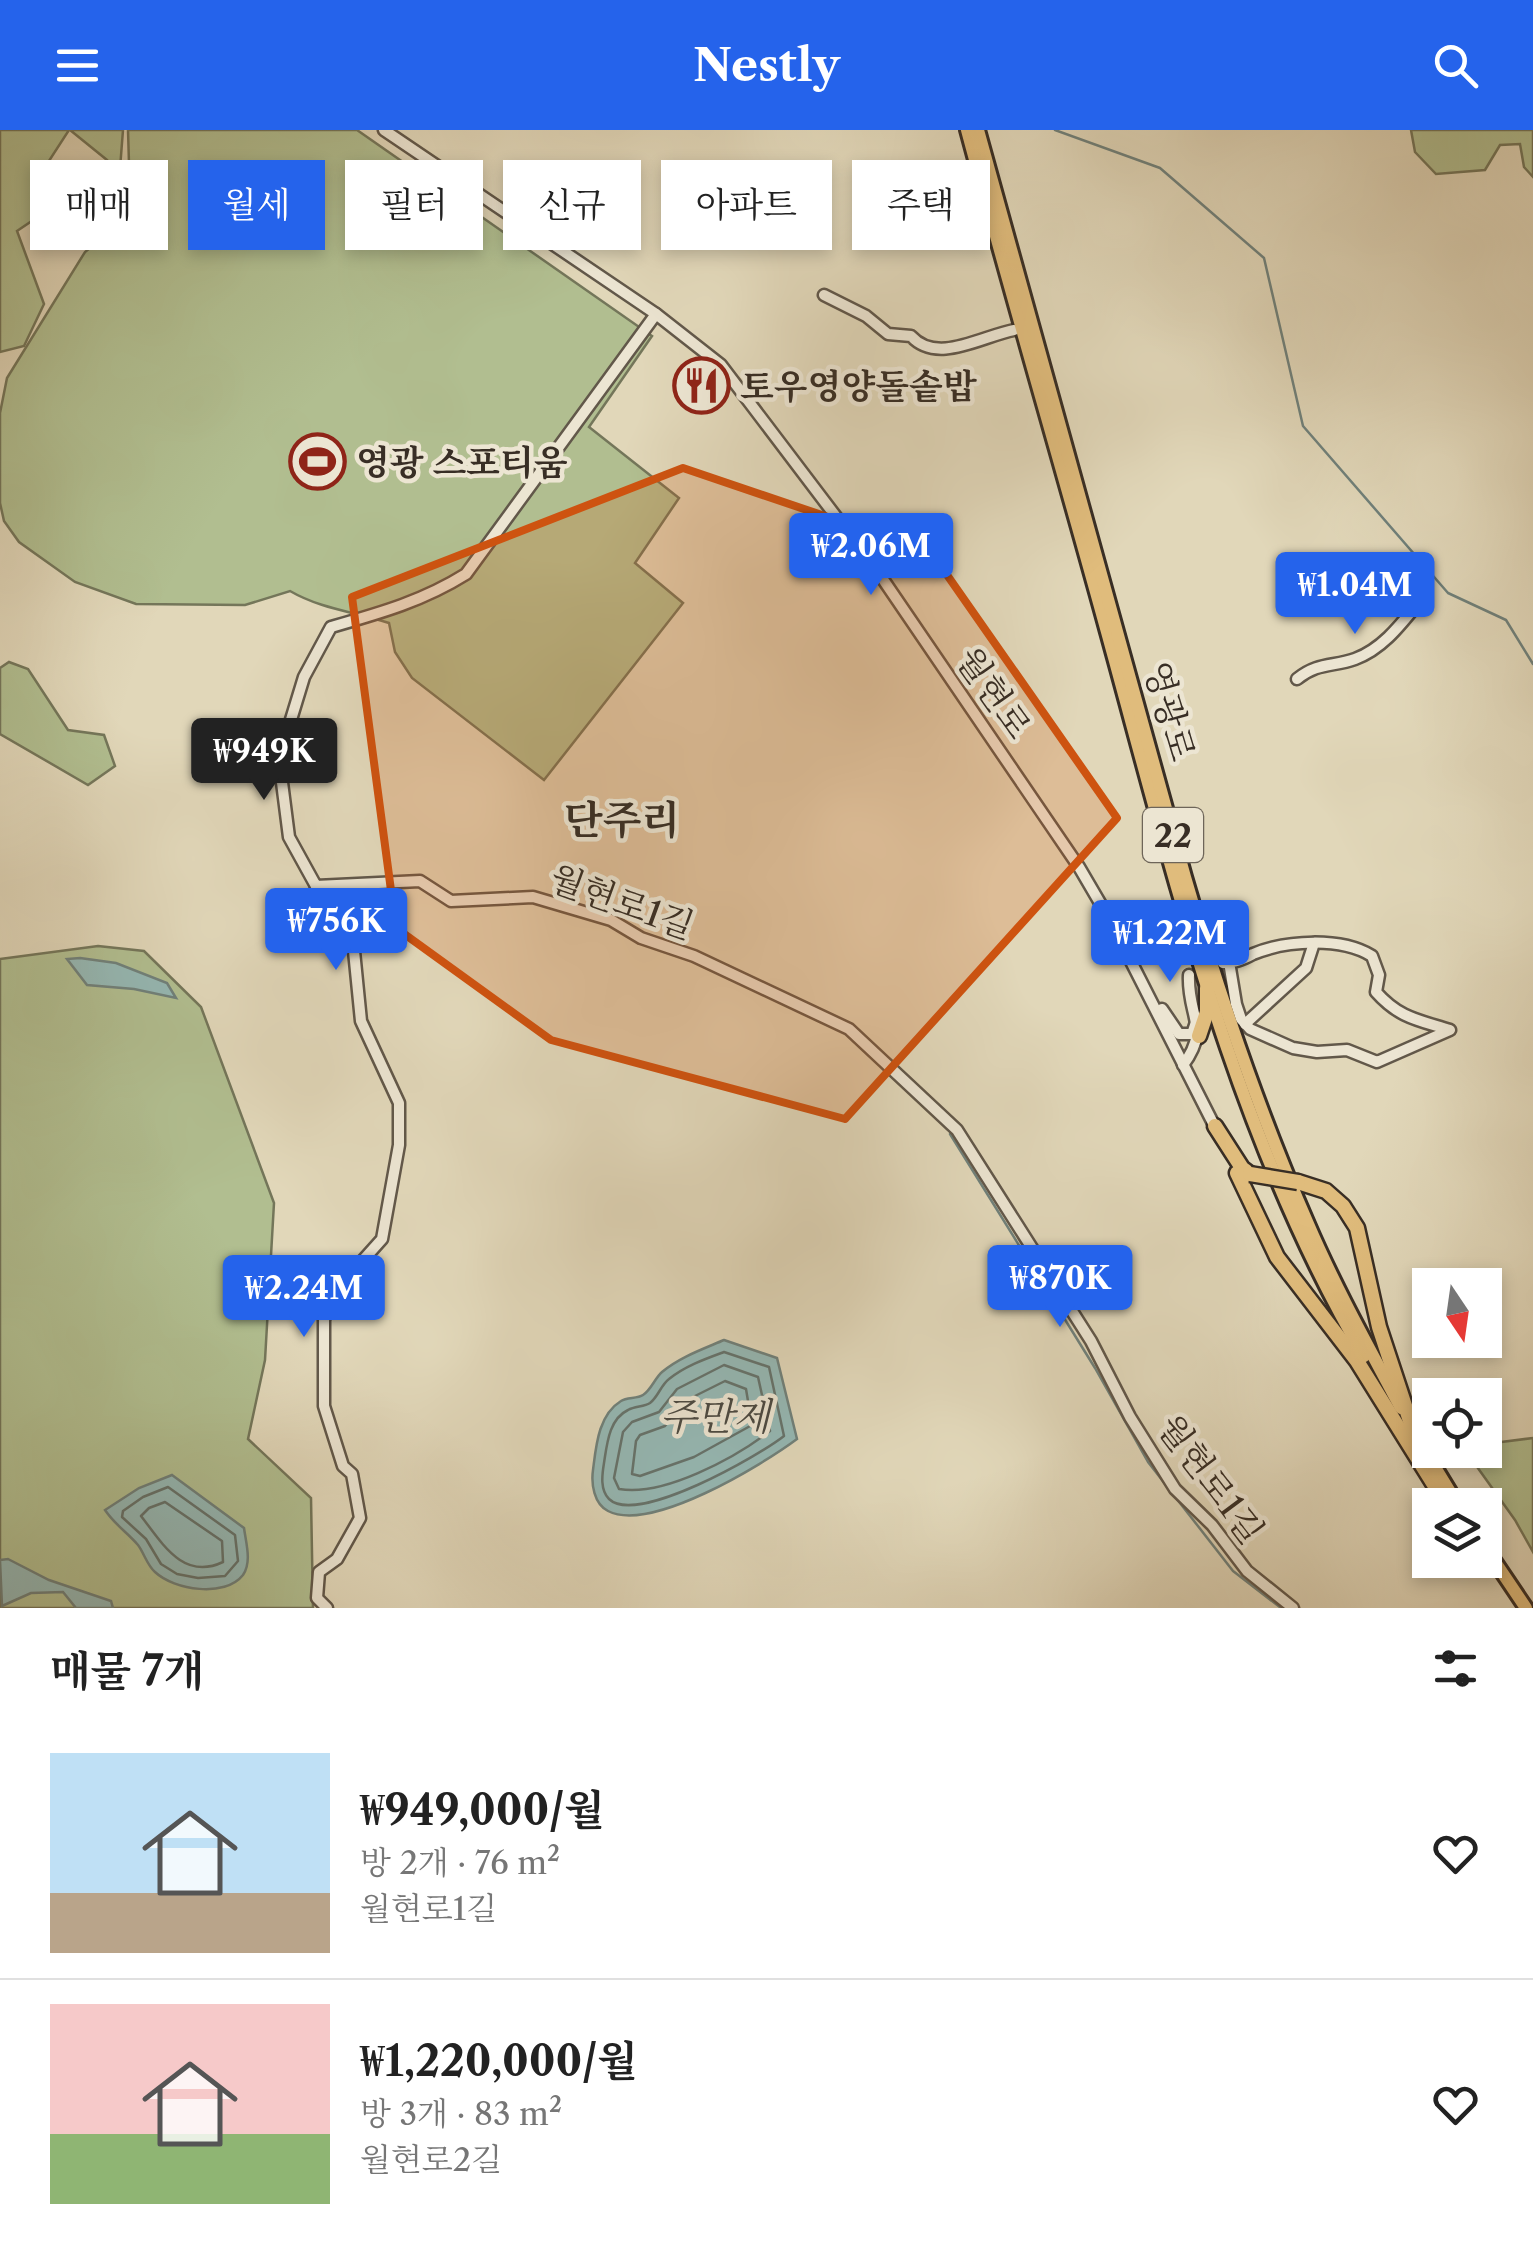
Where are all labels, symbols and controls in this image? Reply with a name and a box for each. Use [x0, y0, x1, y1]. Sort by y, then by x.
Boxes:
text: Nestly [693, 37, 840, 93]
icon: menu [50, 38, 105, 93]
icon: search [1428, 38, 1483, 93]
chip: 매매 [30, 160, 168, 250]
chip: 월세 [188, 160, 325, 250]
chip: 필터 [345, 160, 483, 250]
chip: 신규 [503, 160, 641, 250]
chip: 아파트 [661, 160, 832, 250]
chip: 주택 [852, 160, 990, 250]
restaurant icon: 토우영양돌솥밥 [671, 356, 731, 416]
place label: 토우영양돌솥밥 [740, 365, 978, 408]
sports icon: 영광 스포티움 [287, 432, 347, 492]
place label: 영광 스포티움 [356, 441, 568, 484]
pin: ₩2.06M [790, 513, 952, 598]
text: ₩2.06M [811, 526, 931, 565]
pin: ₩1.04M [1274, 552, 1436, 637]
text: ₩1.04M [1297, 565, 1413, 604]
street label: 월현로 [947, 639, 1041, 747]
street label: 영광로 [1135, 656, 1205, 766]
pin: ₩949K [194, 718, 334, 803]
text: ₩949K [213, 731, 315, 770]
district label: 단주리 [564, 795, 680, 844]
road number: 22 [1143, 808, 1203, 862]
street label: 월현로1길 [544, 856, 700, 948]
pin: ₩756K [266, 888, 406, 973]
pin: ₩1.22M [1089, 900, 1251, 985]
text: ₩756K [287, 901, 385, 940]
text: ₩1.22M [1113, 913, 1227, 952]
pin: ₩870K [990, 1245, 1130, 1330]
pin: ₩2.24M [223, 1255, 385, 1340]
text: ₩870K [1009, 1258, 1111, 1297]
text: ₩2.24M [245, 1268, 363, 1307]
north arrow [1412, 1268, 1502, 1358]
map controls [1412, 1268, 1502, 1578]
button: locate [1412, 1378, 1502, 1468]
water label: 주만제 [660, 1393, 774, 1440]
street label: 월현로1길 [1149, 1406, 1273, 1552]
button: layers [1412, 1488, 1502, 1578]
icon: filters [1428, 1641, 1483, 1696]
text: 매물 7개 [50, 1645, 204, 1697]
text: ₩949,000/월 [360, 1784, 605, 1836]
icon: home [130, 1793, 250, 1913]
icon: heart [1428, 1826, 1483, 1881]
text: 방 2개 · 76 m² [360, 1843, 560, 1882]
text: 월현로1길 [360, 1889, 497, 1928]
text: ₩1,220,000/월 [360, 2035, 638, 2087]
icon: home [130, 2044, 250, 2164]
icon: heart [1428, 2077, 1483, 2132]
text: 방 3개 · 83 m² [360, 2094, 562, 2133]
text: 월현로2길 [360, 2140, 502, 2179]

